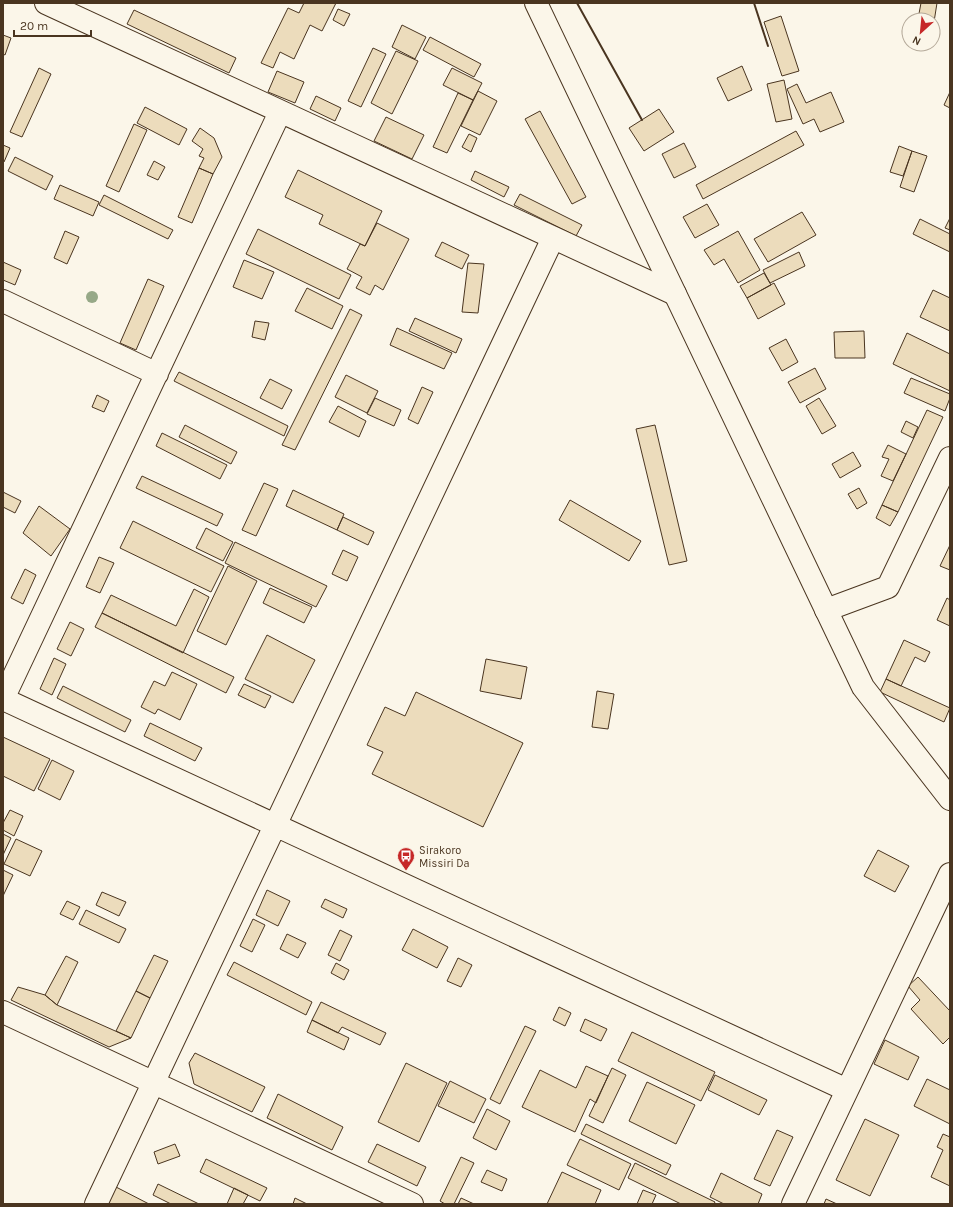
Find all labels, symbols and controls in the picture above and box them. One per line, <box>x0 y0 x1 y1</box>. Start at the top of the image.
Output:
scale bar <box>14 12 91 38</box>
north arrow <box>901 12 941 52</box>
text: 20 m <box>20 19 48 33</box>
text: N <box>910 33 923 48</box>
place label: Sirakoro Missiri Da <box>419 844 470 870</box>
bus stop icon: Sirakoro Missiri Da <box>396 846 416 871</box>

